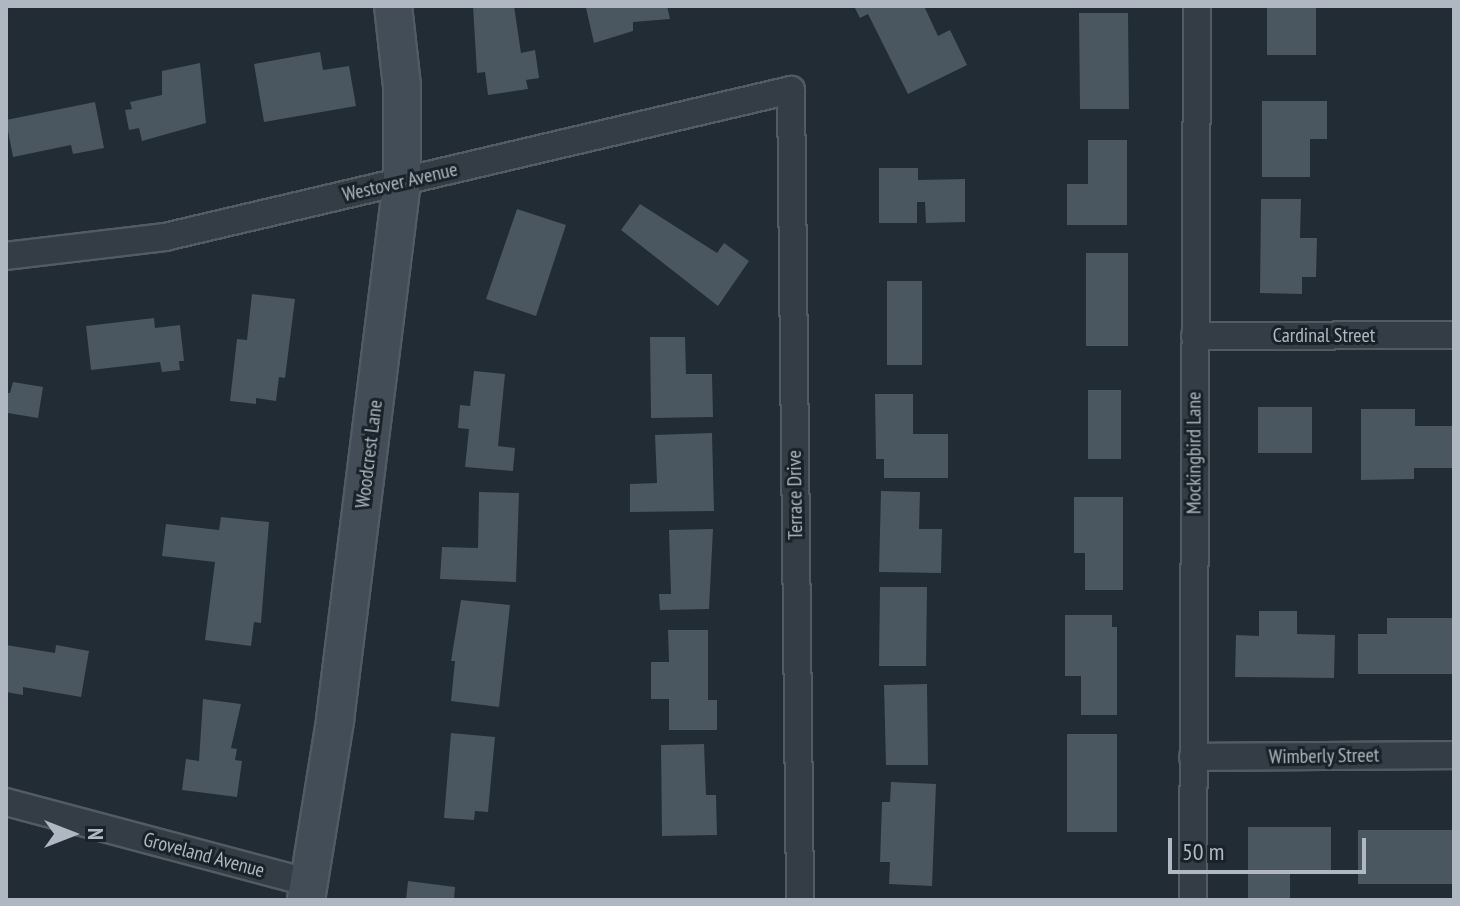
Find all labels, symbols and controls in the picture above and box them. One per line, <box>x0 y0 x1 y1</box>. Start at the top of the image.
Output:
street label: Westover Avenue <box>340 157 460 207</box>
street label: Cardinal Street <box>1273 323 1375 347</box>
street label: Mockingbird Lane <box>1182 392 1206 514</box>
street label: Woodcrest Lane <box>350 398 388 510</box>
street label: Terrace Drive <box>782 450 808 540</box>
street label: Wimberly Street <box>1268 743 1380 769</box>
north arrow <box>32 794 112 874</box>
scale bar <box>1172 822 1370 872</box>
street label: Groveland Avenue <box>141 827 267 883</box>
text: N <box>82 828 110 840</box>
text: 50 m <box>1182 836 1224 867</box>

